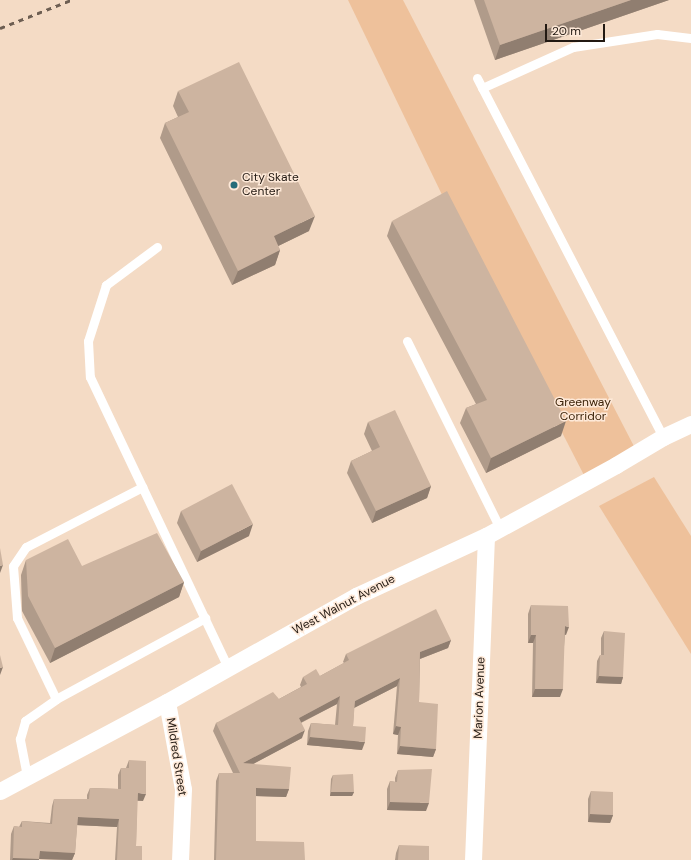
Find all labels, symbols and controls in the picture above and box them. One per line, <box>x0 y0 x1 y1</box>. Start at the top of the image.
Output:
scale bar <box>547 16 607 42</box>
text: 20 m <box>552 23 581 39</box>
place label: City Skate Center <box>242 171 299 199</box>
marker: City Skate Center <box>229 180 239 190</box>
park label: Greenway Corridor <box>555 396 611 424</box>
street label: West Walnut Avenue <box>290 572 398 638</box>
street label: Marion Avenue <box>471 657 489 739</box>
street label: Mildred Street <box>163 717 189 797</box>

